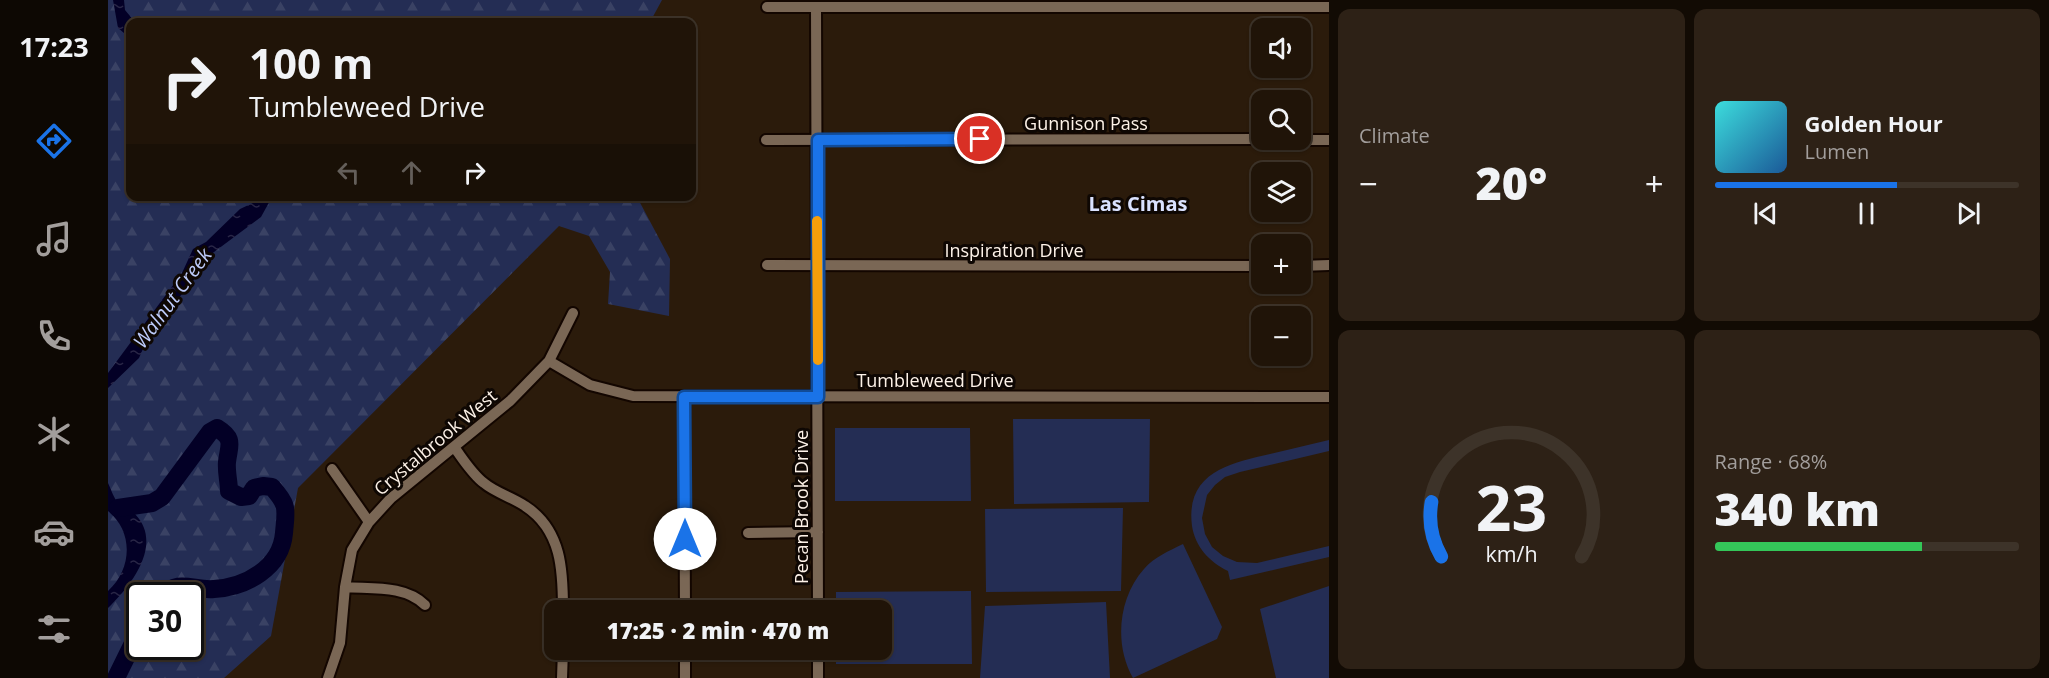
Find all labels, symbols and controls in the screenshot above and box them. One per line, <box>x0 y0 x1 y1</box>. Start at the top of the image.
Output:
map controls <box>1251 18 1311 366</box>
button: sound <box>1251 18 1311 78</box>
text: 17:23 <box>19 28 89 65</box>
text: 100 m <box>249 34 373 91</box>
icon: right <box>150 42 228 120</box>
text: Tumbleweed Drive <box>249 88 485 125</box>
button: search <box>1251 90 1311 150</box>
text: Golden Hour <box>1805 108 1943 138</box>
street label: Gunnison Pass <box>1024 111 1148 135</box>
pin <box>954 113 1005 164</box>
icon: directions <box>33 120 75 162</box>
icon: arrive <box>963 122 996 155</box>
text: Climate <box>1359 122 1430 149</box>
text: Lumen <box>1805 138 1869 165</box>
text: 20° <box>1475 152 1547 213</box>
icon: left <box>332 156 365 189</box>
icon: ahead <box>395 156 428 189</box>
icon: right <box>458 156 491 189</box>
text: − <box>1359 161 1378 206</box>
text: + <box>1645 161 1664 206</box>
button: layers <box>1251 162 1311 222</box>
district label: Las Cimas <box>1088 190 1188 217</box>
icon: previous <box>1749 197 1782 230</box>
icon: pause <box>1850 197 1883 230</box>
icon: next <box>1952 197 1985 230</box>
icon: music <box>33 218 75 260</box>
button: + <box>1251 234 1311 294</box>
street label: Inspiration Drive <box>944 238 1084 262</box>
water label: Walnut Creek <box>127 242 218 354</box>
button: − <box>1251 306 1311 366</box>
icon: phone <box>33 315 75 357</box>
street label: Tumbleweed Drive <box>856 368 1014 392</box>
street label: Crystalbrook West <box>369 384 501 500</box>
icon: climate <box>33 413 75 455</box>
street label: Pecan Brook Drive <box>789 430 813 584</box>
text: Range · 68% <box>1715 448 1827 475</box>
text: 23 <box>1476 464 1547 549</box>
text: 340 km <box>1715 478 1880 539</box>
position arrow <box>653 507 717 571</box>
icon: car <box>33 511 75 553</box>
text: km/h <box>1485 539 1537 568</box>
speed limit sign: 30 <box>126 582 204 660</box>
icon: filters <box>33 608 75 650</box>
text: 17:25 · 2 min · 470 m <box>607 615 829 645</box>

